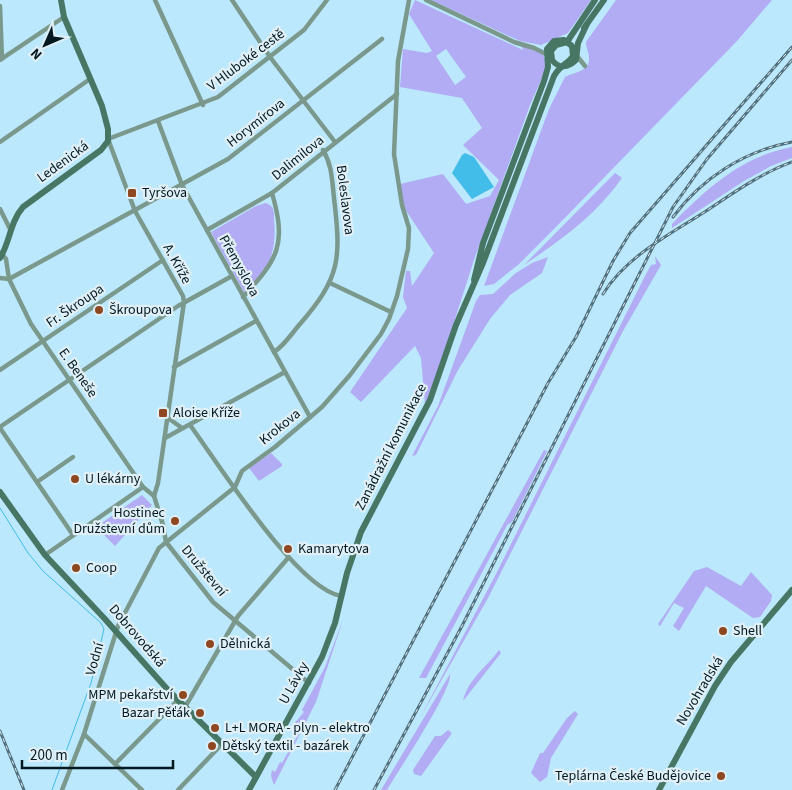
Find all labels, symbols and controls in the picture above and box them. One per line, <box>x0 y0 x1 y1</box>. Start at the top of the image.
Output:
north arrow <box>20 20 70 70</box>
street label: V Hluboké cestě <box>203 24 289 96</box>
text: N <box>26 43 47 64</box>
street label: Horymírova <box>223 94 289 152</box>
street label: Dalimilova <box>268 131 328 185</box>
street label: Ledenická <box>33 136 93 188</box>
street label: Boleslavova <box>331 164 359 236</box>
place label: Tyršova <box>142 183 187 203</box>
marker: Tyršova <box>126 187 138 199</box>
street label: Přemyslova <box>214 231 264 301</box>
street label: A. Kříže <box>158 240 196 288</box>
street label: Fr. Škroupa <box>42 279 108 333</box>
place label: Škroupova <box>109 300 172 320</box>
marker: Škroupova <box>93 304 105 316</box>
street label: E. Beneše <box>54 344 102 402</box>
street label: Zanádražní komunikace <box>350 380 432 514</box>
place label: Aloise Kříže <box>173 403 240 423</box>
street label: Krokova <box>255 404 305 450</box>
marker: Aloise Kříže <box>157 407 169 419</box>
place label: U lékárny <box>85 469 141 489</box>
marker: U lékárny <box>69 473 81 485</box>
place label: Hostinec Družstevní dům <box>73 503 166 539</box>
marker: Hostinec Družstevní dům <box>169 515 181 527</box>
place label: Kamarytova <box>298 539 369 559</box>
street label: Družstevní <box>176 541 232 602</box>
marker: Kamarytova <box>282 543 294 555</box>
place label: Coop <box>86 558 117 578</box>
marker: Coop <box>70 562 82 574</box>
street label: Dobrovodská <box>104 600 170 672</box>
place label: Shell <box>733 621 763 641</box>
marker: Shell <box>717 625 729 637</box>
place label: Dělnická <box>220 634 270 654</box>
marker: Dělnická <box>204 638 216 650</box>
street label: Vodní <box>81 640 109 678</box>
street label: Novohradská <box>672 653 728 729</box>
street label: U Lávky <box>274 658 314 708</box>
place label: MPM pekařství <box>88 685 174 705</box>
marker: MPM pekařství <box>177 689 189 701</box>
place label: Bazar Pěťák <box>122 703 190 723</box>
marker: Bazar Pěťák <box>194 707 206 719</box>
place label: L+L MORA - plyn - elektro <box>225 718 370 738</box>
marker: L+L MORA - plyn - elektro <box>209 722 221 734</box>
place label: Dětský textil - bazárek <box>222 736 349 756</box>
scale bar <box>22 738 174 770</box>
marker: Dětský textil - bazárek <box>206 740 218 752</box>
text: 200 m <box>30 745 68 766</box>
place label: Teplárna České Budějovice <box>555 766 711 786</box>
marker: Teplárna České Budějovice <box>715 770 727 782</box>

